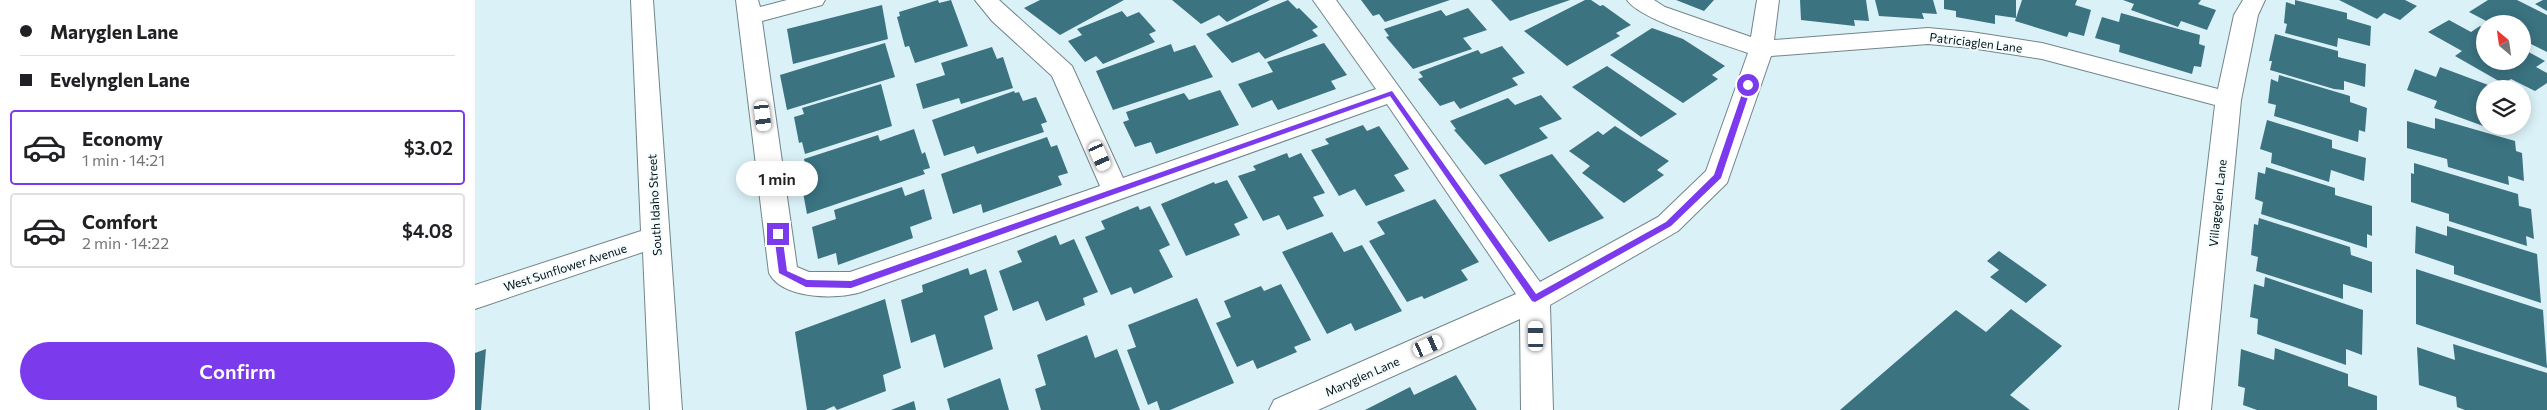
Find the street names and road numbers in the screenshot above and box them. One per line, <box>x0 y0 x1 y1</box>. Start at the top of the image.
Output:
street label: Patriciaglen Lane <box>1929 29 2023 55</box>
street label: South Idaho Street <box>644 154 664 256</box>
street label: Villageglen Lane <box>2205 159 2229 247</box>
street label: West Sunflower Avenue <box>502 240 628 294</box>
street label: Maryglen Lane <box>1323 353 1401 399</box>

